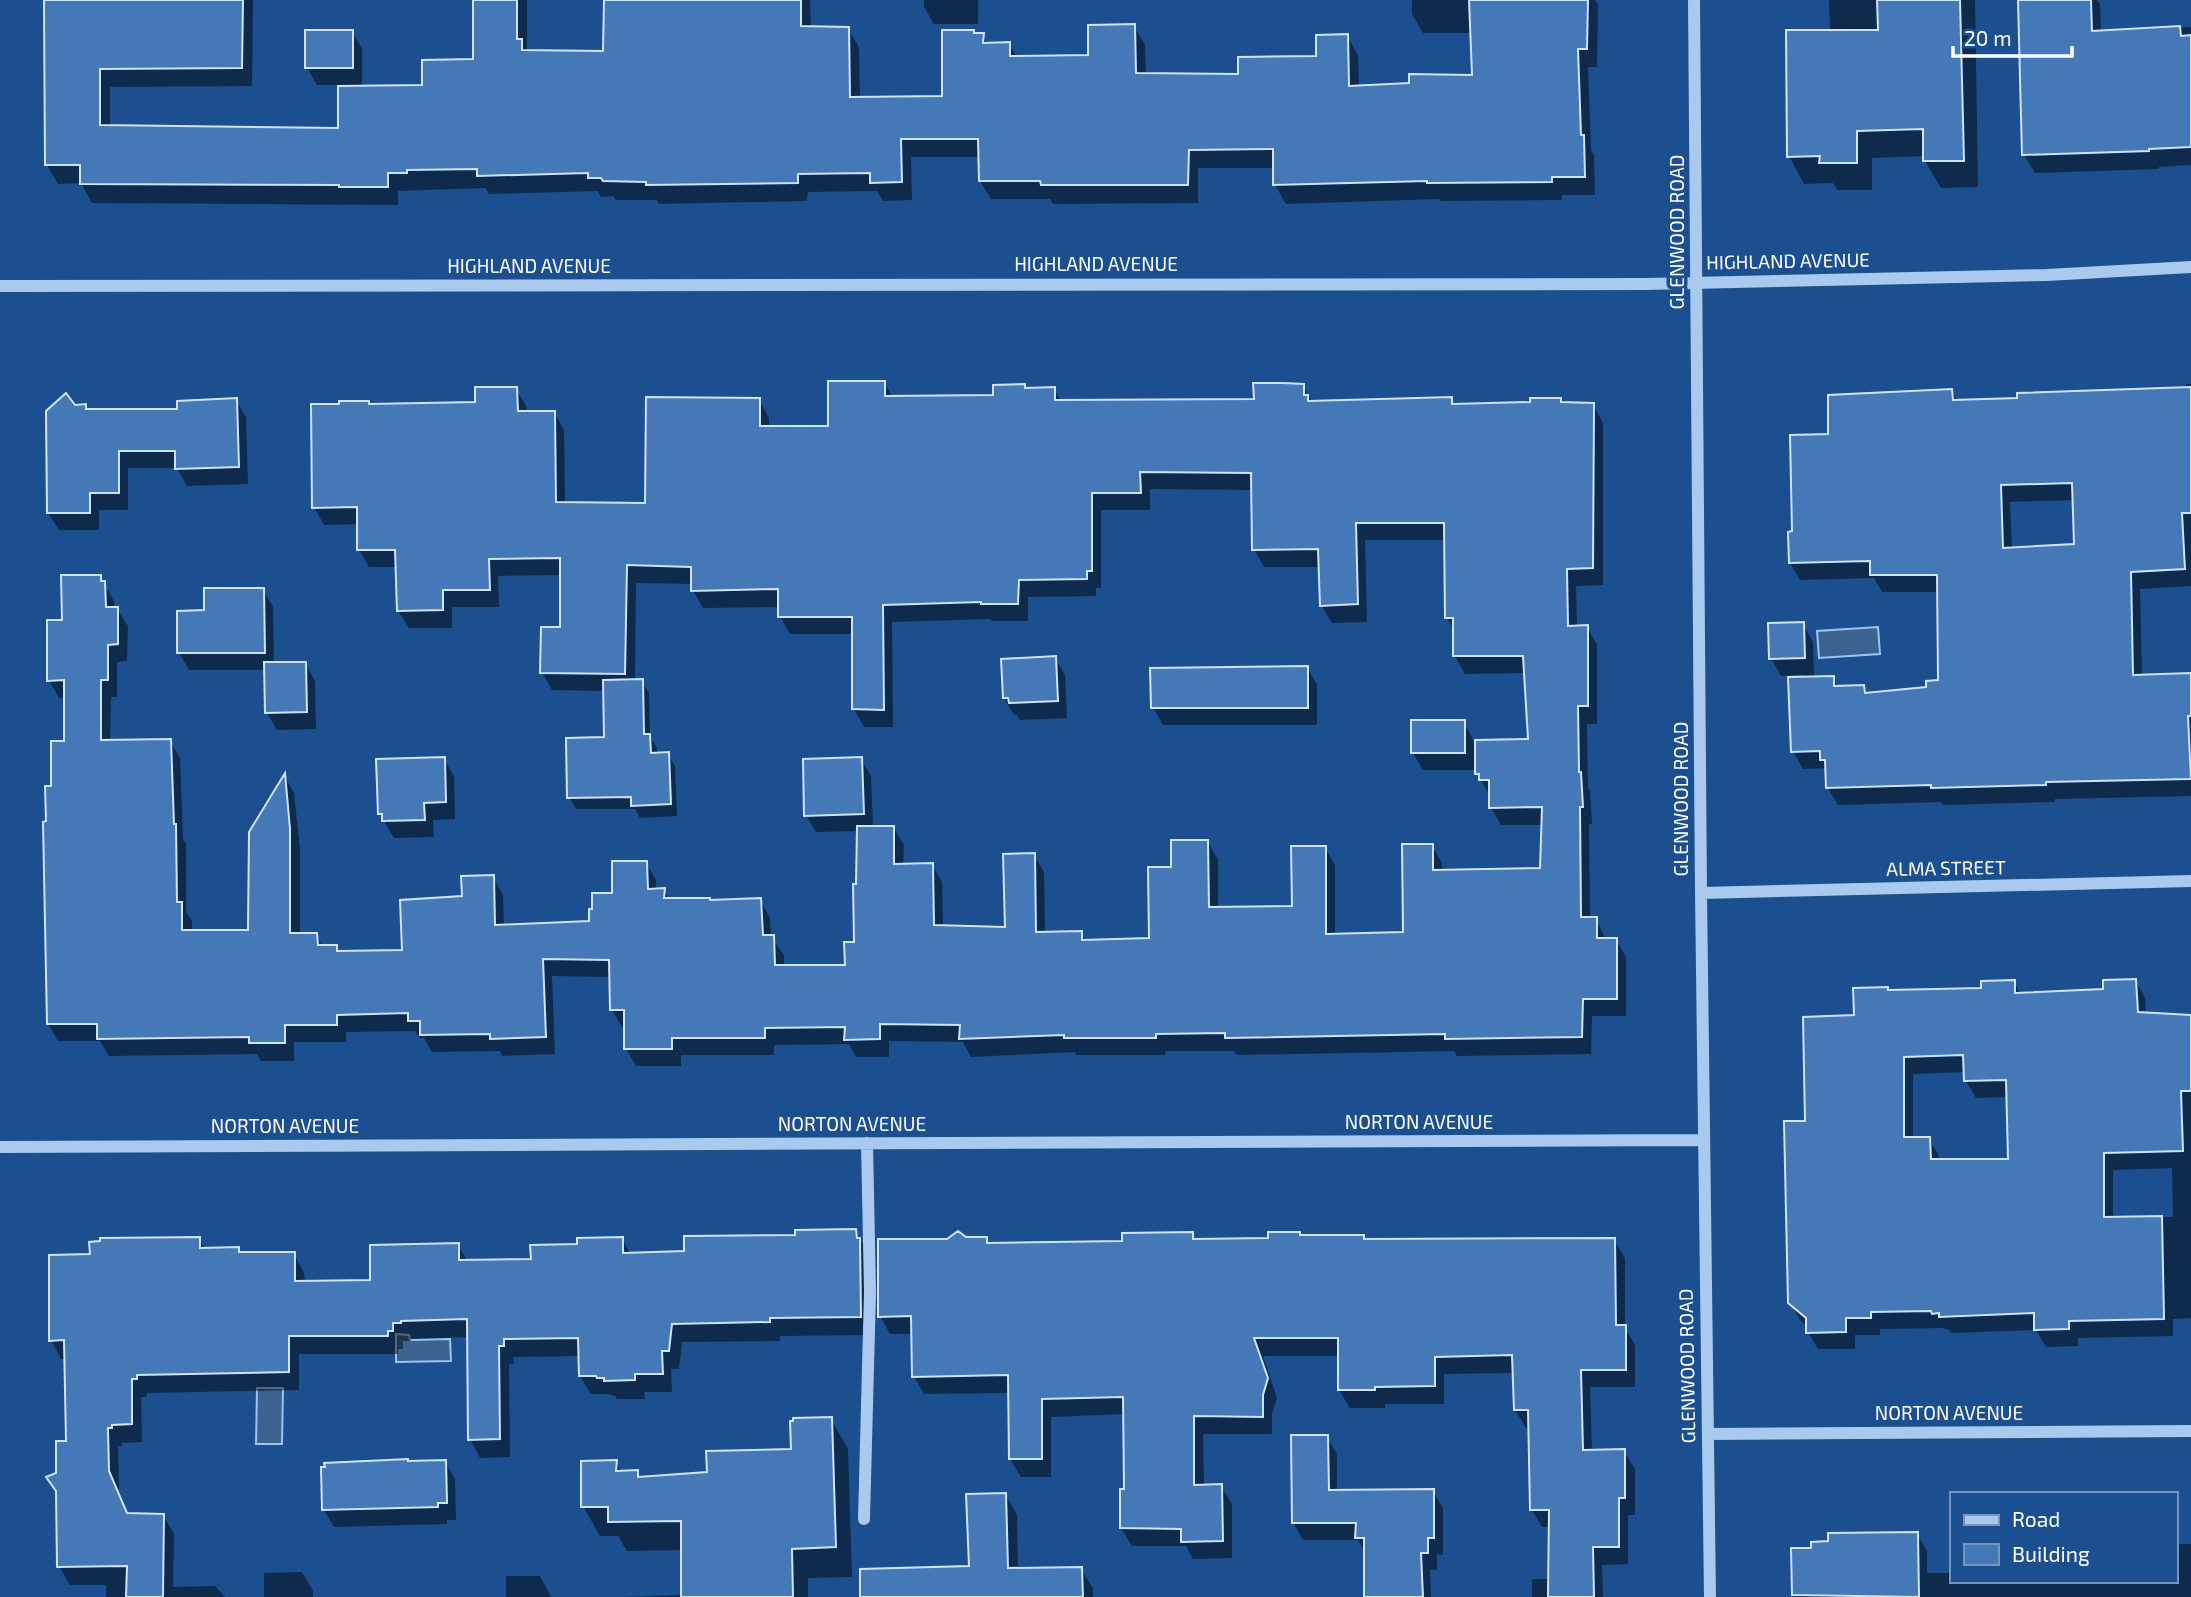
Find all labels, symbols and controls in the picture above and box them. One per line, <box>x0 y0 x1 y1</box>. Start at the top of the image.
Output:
scale bar <box>1953 14 2072 58</box>
text: 20 m <box>1964 25 2012 50</box>
street label: GLENWOOD ROAD <box>1665 155 1688 309</box>
street label: HIGHLAND AVENUE <box>1706 248 1870 273</box>
street label: HIGHLAND AVENUE <box>1014 252 1178 275</box>
street label: HIGHLAND AVENUE <box>447 254 611 277</box>
street label: GLENWOOD ROAD <box>1669 722 1692 876</box>
street label: ALMA STREET <box>1886 855 2006 880</box>
street label: NORTON AVENUE <box>1345 1110 1493 1133</box>
street label: NORTON AVENUE <box>778 1112 926 1135</box>
street label: NORTON AVENUE <box>211 1114 359 1137</box>
street label: GLENWOOD ROAD <box>1674 1288 1699 1444</box>
street label: NORTON AVENUE <box>1875 1401 2023 1424</box>
legend <box>1950 1492 2177 1583</box>
text: Road <box>2012 1506 2060 1531</box>
text: Building <box>2012 1541 2090 1566</box>

